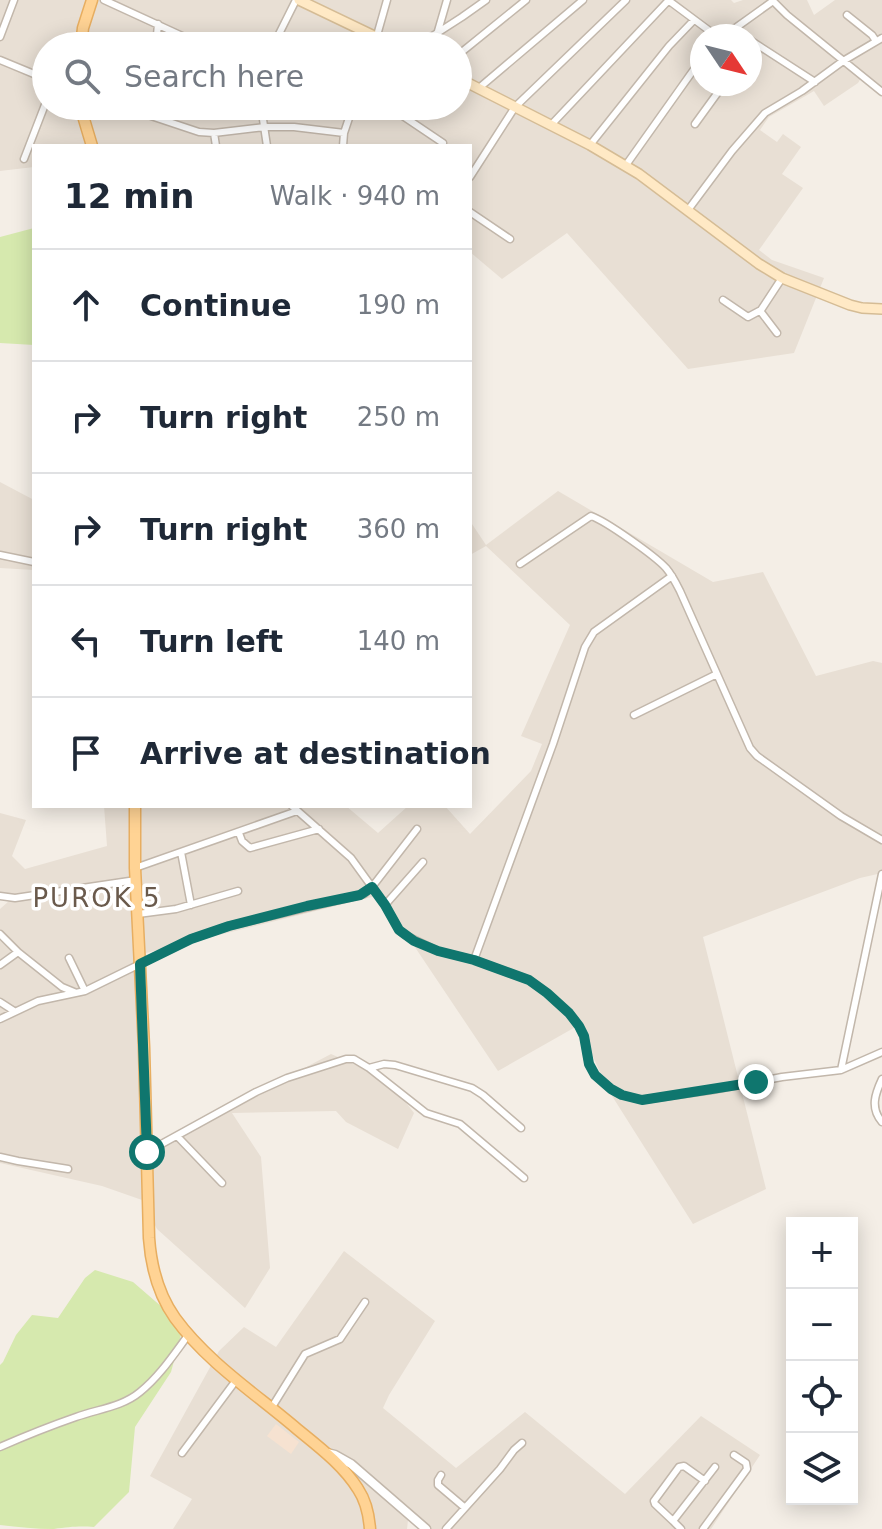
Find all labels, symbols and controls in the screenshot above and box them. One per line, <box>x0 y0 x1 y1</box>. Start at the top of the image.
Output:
north arrow <box>690 24 762 96</box>
search box <box>32 32 472 120</box>
icon: search <box>60 54 104 98</box>
text: Search here <box>124 59 304 94</box>
text: 12 min <box>64 176 194 216</box>
text: Walk · 940 m <box>270 181 440 211</box>
icon: ahead <box>64 283 108 327</box>
text: Continue <box>140 288 292 323</box>
text: 190 m <box>357 290 440 320</box>
icon: right <box>64 395 108 439</box>
text: Turn right <box>140 400 307 435</box>
text: 250 m <box>357 402 440 432</box>
icon: right <box>64 507 108 551</box>
text: Turn right <box>140 512 307 547</box>
text: 360 m <box>357 514 440 544</box>
icon: left <box>64 619 108 663</box>
text: Turn left <box>140 624 283 659</box>
text: 140 m <box>357 626 440 656</box>
icon: arrive <box>64 731 108 775</box>
text: Arrive at destination <box>140 736 491 771</box>
district label: PUROK 5 <box>32 883 162 913</box>
route end <box>738 1064 774 1100</box>
route start <box>129 1134 165 1170</box>
map controls <box>786 1217 858 1505</box>
button: + <box>786 1217 858 1289</box>
button: − <box>786 1289 858 1361</box>
button: locate <box>786 1361 858 1433</box>
button: layers <box>786 1433 858 1505</box>

